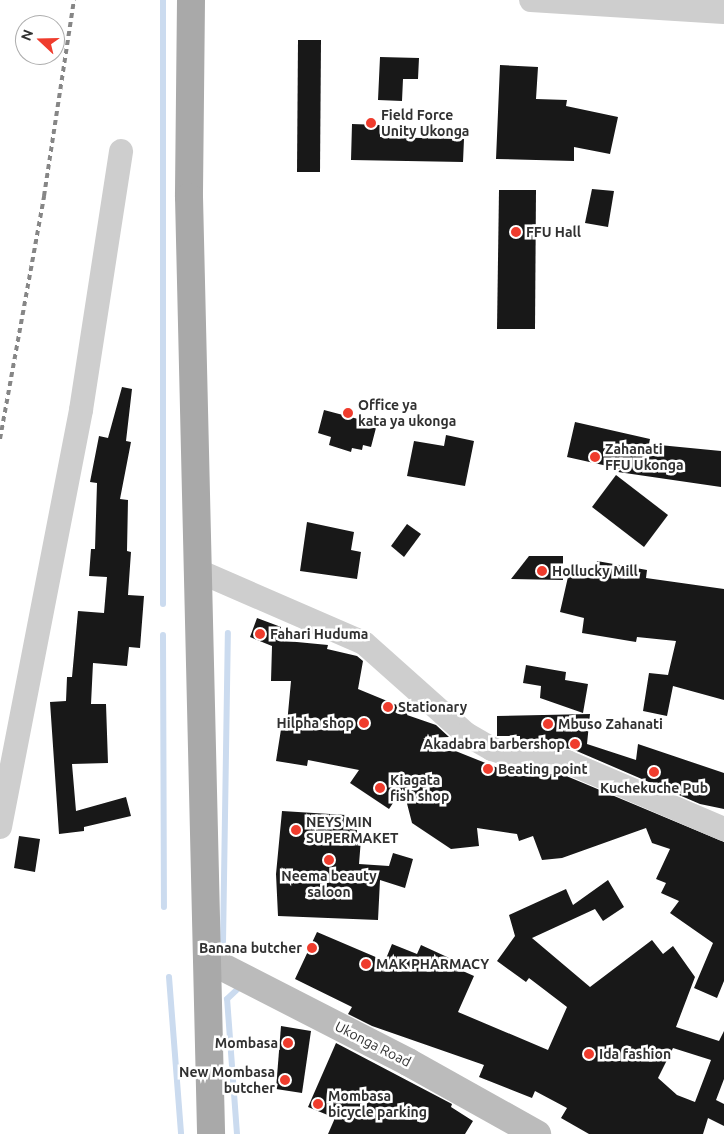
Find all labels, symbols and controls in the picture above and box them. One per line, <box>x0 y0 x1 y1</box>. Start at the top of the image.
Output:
north arrow <box>15 15 65 65</box>
text: N <box>18 27 36 43</box>
place label: Field Force Unity Ukonga <box>381 107 469 140</box>
marker: Field Force Unity Ukonga <box>365 117 377 129</box>
place label: FFU Hall <box>526 224 581 240</box>
marker: FFU Hall <box>510 226 522 238</box>
place label: Office ya kata ya ukonga <box>358 397 456 430</box>
marker: Office ya kata ya ukonga <box>342 407 354 419</box>
place label: Zahanati FFU Ukonga <box>605 441 684 474</box>
marker: Zahanati FFU Ukonga <box>589 451 601 463</box>
place label: Hollucky Mill <box>552 563 638 579</box>
marker: Hollucky Mill <box>536 565 548 577</box>
place label: Fahari Huduma <box>270 626 368 642</box>
marker: Fahari Huduma <box>254 628 266 640</box>
place label: Stationary <box>398 699 467 715</box>
marker: Stationary <box>382 701 394 713</box>
place label: Hilpha shop <box>277 715 354 731</box>
place label: Mbuso Zahanati <box>558 716 663 732</box>
marker: Hilpha shop <box>358 717 370 729</box>
marker: Mbuso Zahanati <box>542 718 554 730</box>
place label: Akadabra barbershop <box>423 736 565 752</box>
marker: Akadabra barbershop <box>569 738 581 750</box>
place label: Beating point <box>498 761 588 777</box>
marker: Beating point <box>482 763 494 775</box>
marker: Kuchekuche Pub <box>648 766 660 778</box>
place label: Kiagata fish shop <box>390 772 449 804</box>
place label: Kuchekuche Pub <box>600 780 708 796</box>
marker: Kiagata fish shop <box>374 782 386 794</box>
place label: NEYS MIN SUPERMAKET <box>306 814 398 846</box>
marker: NEYS MIN SUPERMAKET <box>290 824 302 836</box>
marker: Neema beauty saloon <box>323 854 335 866</box>
place label: Neema beauty saloon <box>281 868 377 900</box>
place label: Banana butcher <box>199 940 302 956</box>
marker: Banana butcher <box>306 942 318 954</box>
place label: MAK PHARMACY <box>376 956 489 972</box>
marker: MAK PHARMACY <box>360 958 372 970</box>
street label: Ukonga Road <box>332 1018 414 1070</box>
place label: Mombasa <box>215 1035 278 1051</box>
marker: Mombasa <box>282 1037 294 1049</box>
place label: Ida fashion <box>599 1046 671 1062</box>
marker: Ida fashion <box>583 1048 595 1060</box>
place label: New Mombasa butcher <box>179 1064 275 1096</box>
marker: New Mombasa butcher <box>279 1074 291 1086</box>
place label: Mombasa bicycle parking <box>328 1088 427 1120</box>
marker: Mombasa bicycle parking <box>312 1098 324 1110</box>

